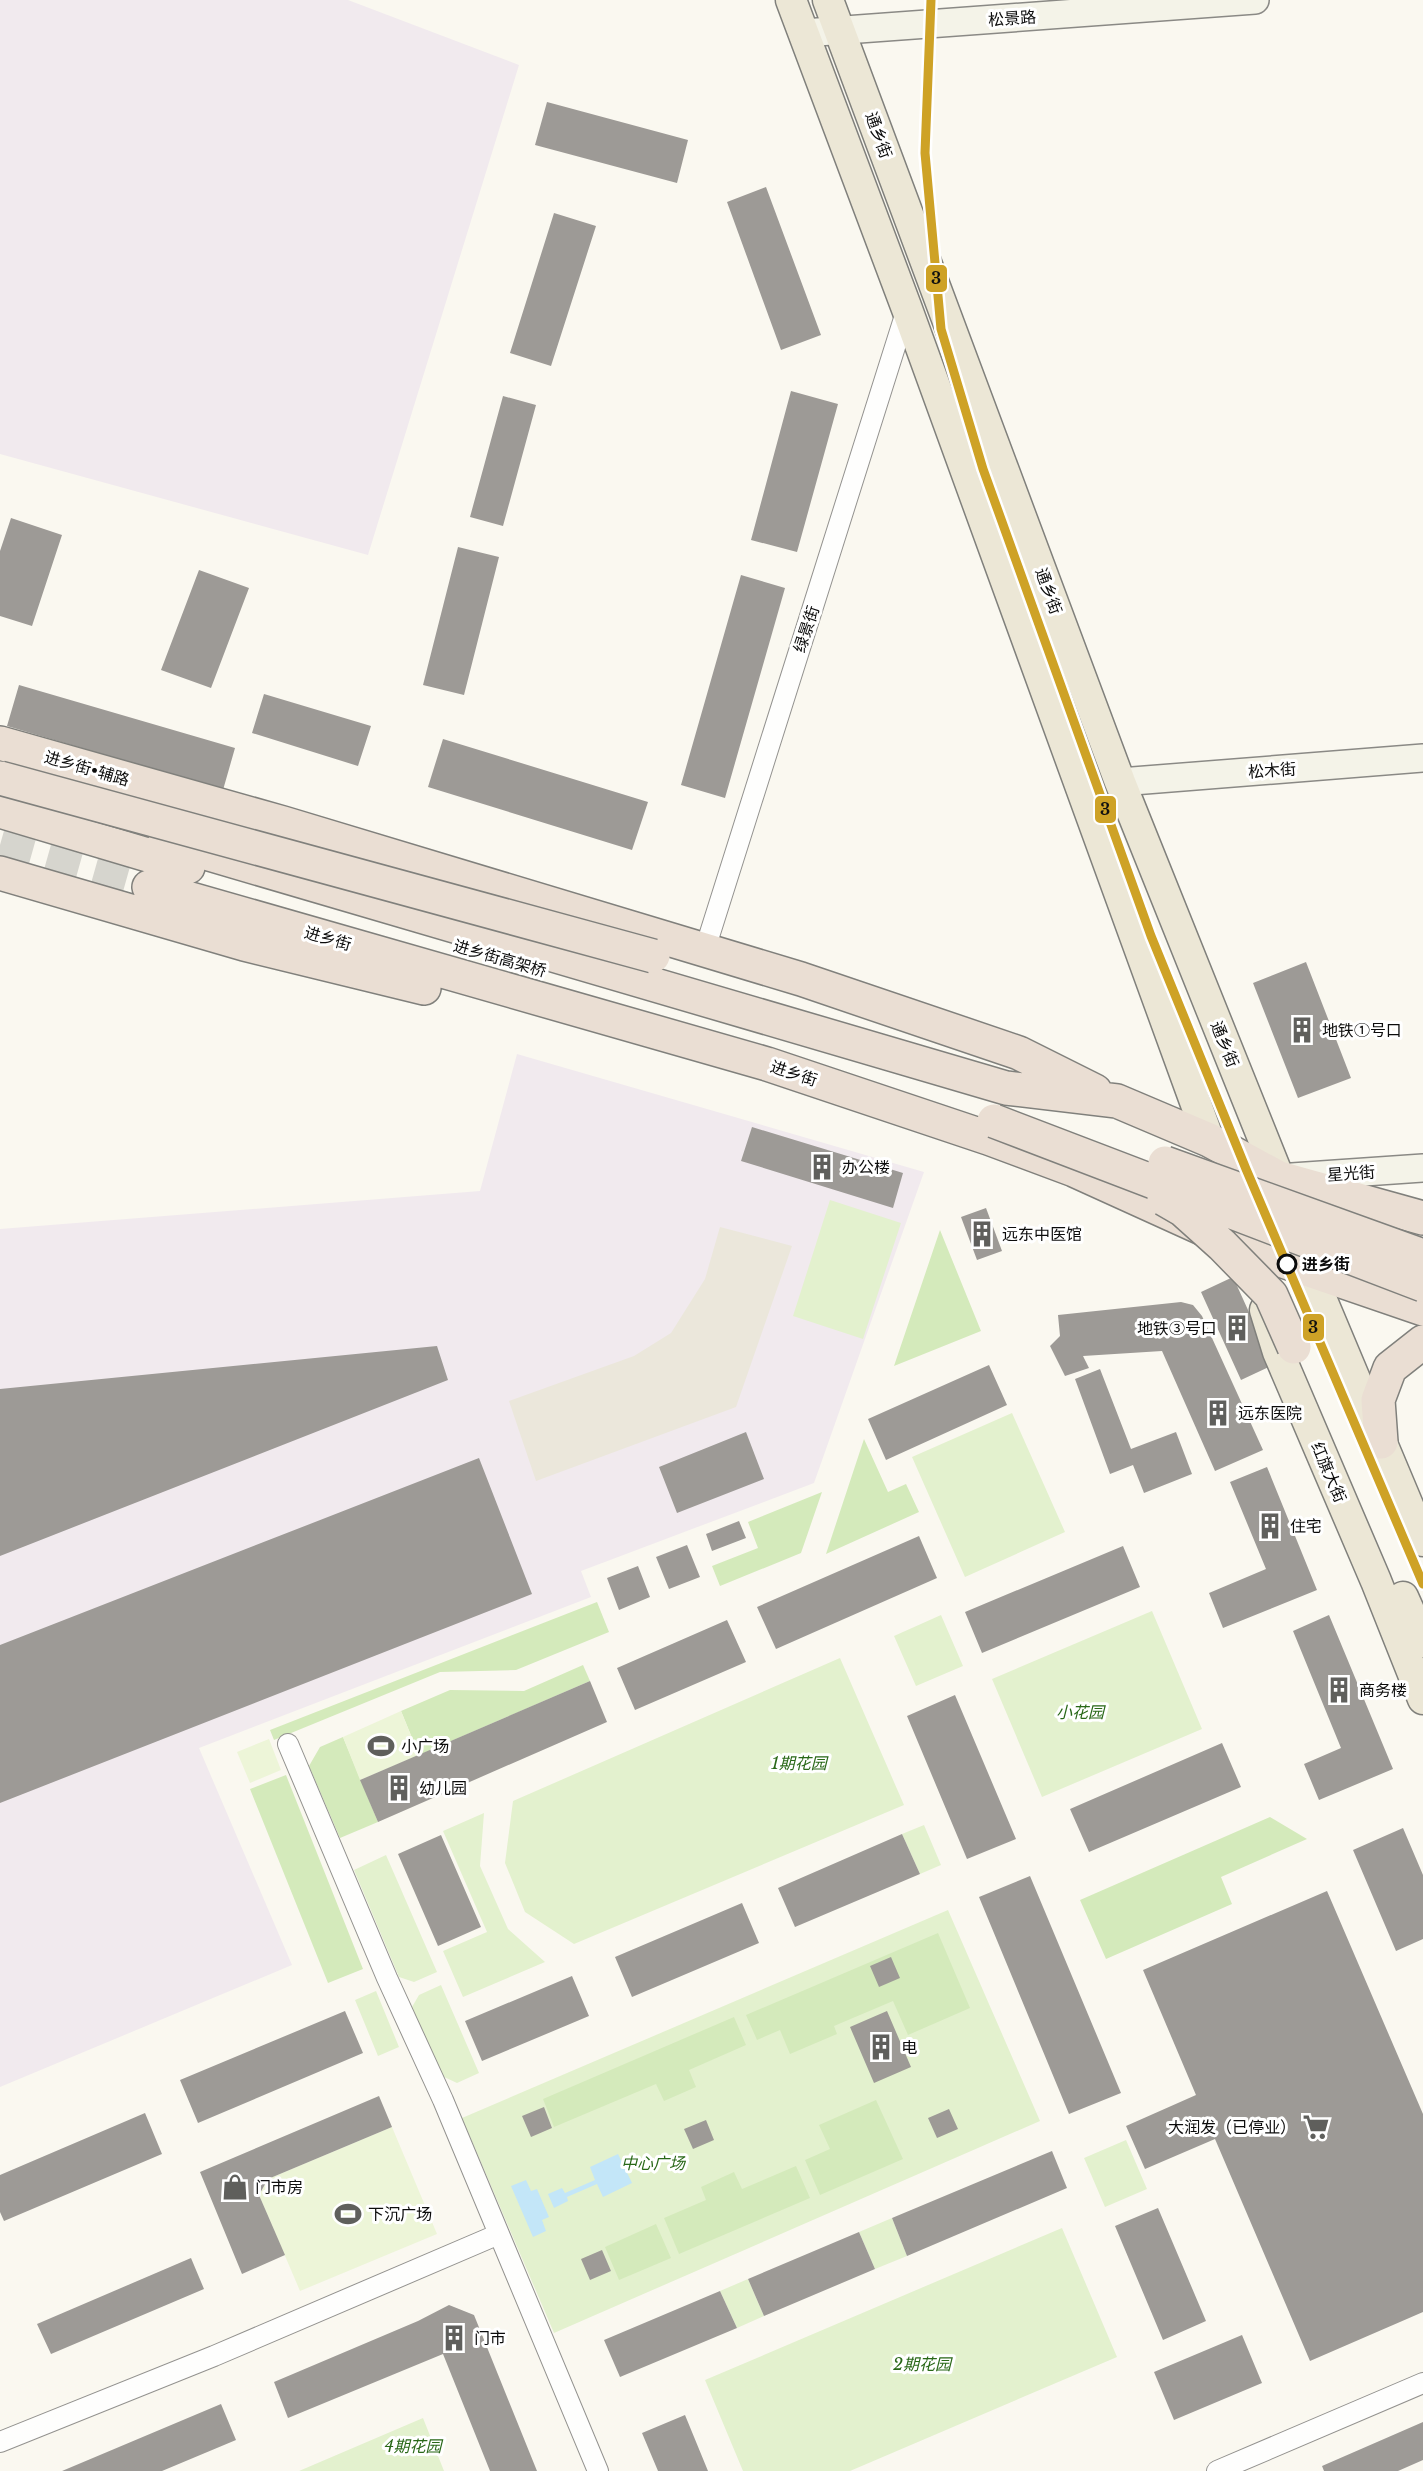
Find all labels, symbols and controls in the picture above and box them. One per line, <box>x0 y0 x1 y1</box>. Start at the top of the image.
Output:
street label: 松景路 <box>987 6 1037 30</box>
street label: 通乡街 <box>861 109 897 161</box>
line badge: 3 <box>925 264 948 293</box>
text: 3 <box>931 268 941 288</box>
street label: 通乡街 <box>1031 565 1067 617</box>
street label: 绿景街 <box>789 603 823 655</box>
street label: 进乡街•辅路 <box>42 746 132 790</box>
street label: 松木街 <box>1247 758 1297 782</box>
line badge: 3 <box>1094 795 1117 824</box>
text: 3 <box>1100 799 1110 819</box>
street label: 进乡街 <box>302 922 354 954</box>
street label: 进乡街高架桥 <box>451 935 549 981</box>
building icon: 地铁①号口 <box>1287 1015 1317 1045</box>
street label: 通乡街 <box>1207 1018 1243 1070</box>
place label: 地铁①号口 <box>1322 1020 1402 1040</box>
street label: 进乡街 <box>768 1056 820 1090</box>
building icon: 办公楼 <box>807 1152 837 1182</box>
place label: 办公楼 <box>842 1157 890 1177</box>
street label: 星光街 <box>1326 1161 1376 1185</box>
building icon: 远东中医馆 <box>967 1219 997 1249</box>
place label: 远东中医馆 <box>1002 1224 1082 1244</box>
marker: 进乡街 <box>1277 1254 1297 1274</box>
place label: 进乡街 <box>1302 1254 1350 1274</box>
building icon: 地铁③号口 <box>1222 1313 1252 1343</box>
line badge: 3 <box>1302 1313 1325 1342</box>
text: 3 <box>1308 1317 1318 1337</box>
place label: 地铁③号口 <box>1137 1318 1217 1338</box>
building icon: 远东医院 <box>1203 1398 1233 1428</box>
place label: 远东医院 <box>1238 1403 1302 1423</box>
street label: 红旗大街 <box>1307 1439 1351 1505</box>
building icon: 住宅 <box>1255 1511 1285 1541</box>
place label: 住宅 <box>1290 1516 1322 1536</box>
building icon: 商务楼 <box>1324 1675 1354 1705</box>
place label: 商务楼 <box>1359 1680 1407 1700</box>
park label: 小花园 <box>1056 1702 1106 1722</box>
sports icon: 小广场 <box>366 1731 396 1761</box>
place label: 小广场 <box>401 1736 449 1756</box>
park label: 1期花园 <box>770 1753 829 1773</box>
building icon: 幼儿园 <box>384 1773 414 1803</box>
place label: 幼儿园 <box>419 1778 467 1798</box>
building icon: 电 <box>866 2032 896 2062</box>
place label: 电 <box>901 2037 917 2057</box>
supermarket icon: 大润发（已停业） <box>1301 2112 1331 2142</box>
place label: 大润发（已停业） <box>1168 2117 1296 2137</box>
park label: 中心广场 <box>621 2153 687 2173</box>
shop icon: 门市房 <box>220 2172 250 2202</box>
place label: 门市房 <box>255 2177 303 2197</box>
sports icon: 下沉广场 <box>333 2199 363 2229</box>
place label: 下沉广场 <box>368 2204 432 2224</box>
building icon: 门市 <box>439 2323 469 2353</box>
place label: 门市 <box>474 2328 506 2348</box>
park label: 2期花园 <box>893 2354 953 2374</box>
park label: 4期花园 <box>384 2436 444 2456</box>

